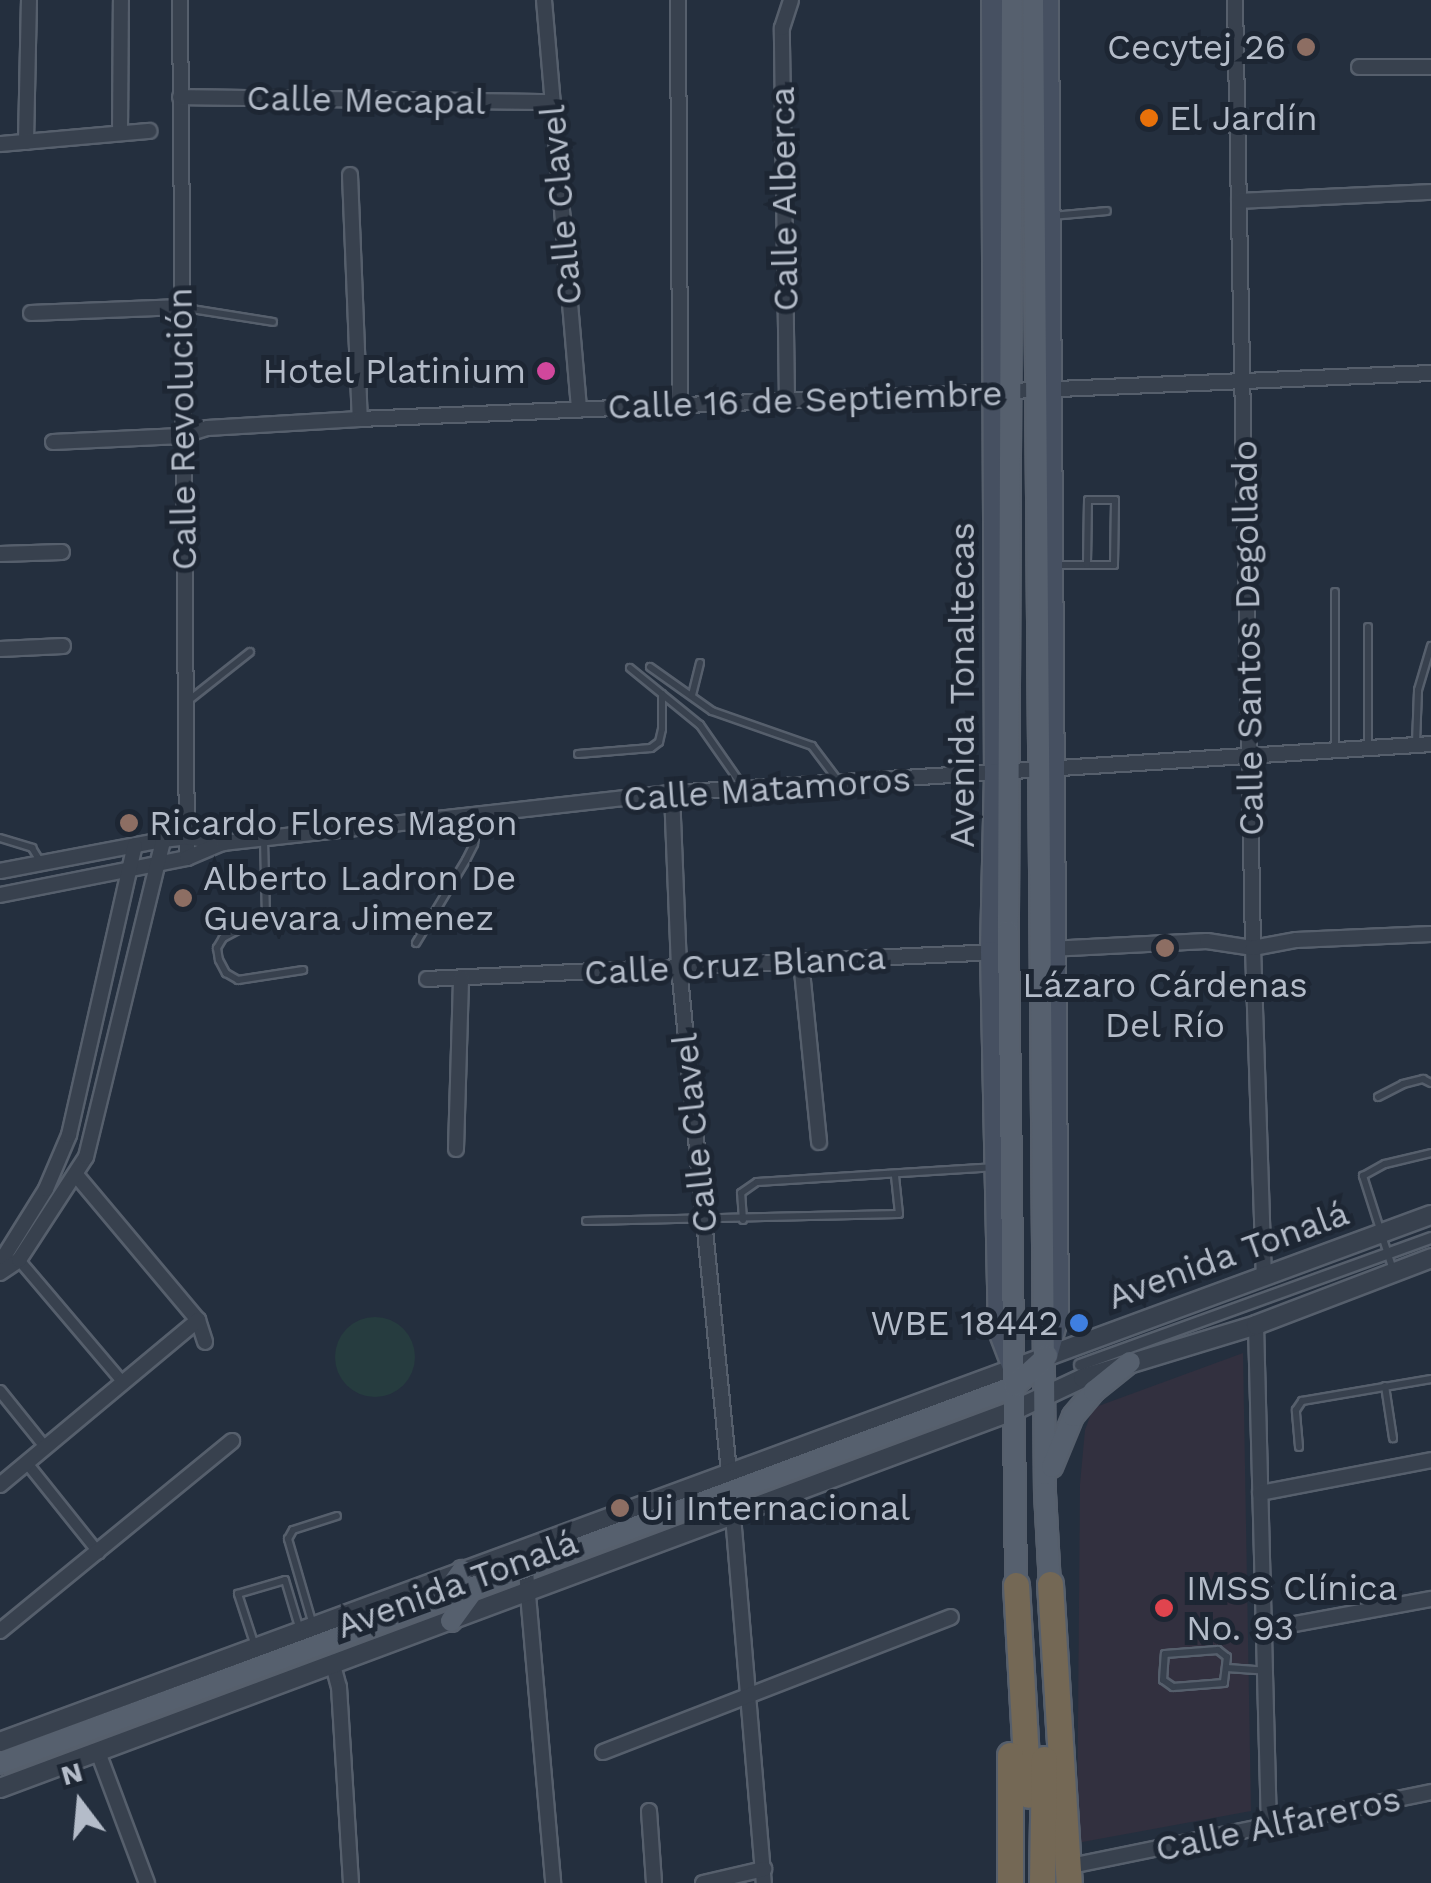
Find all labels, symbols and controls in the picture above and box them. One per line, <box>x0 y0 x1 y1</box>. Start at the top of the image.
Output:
place label: Cecytej 26 <box>1107 26 1286 68</box>
marker: Cecytej 26 <box>1295 36 1317 58</box>
street label: Calle Mecapal <box>246 77 486 123</box>
street label: Calle Alberca <box>761 85 807 313</box>
place label: El Jardín <box>1169 97 1320 139</box>
street label: Calle Clavel <box>531 103 591 307</box>
marker: El Jardín <box>1138 107 1160 129</box>
street label: Calle Revolución <box>159 287 205 571</box>
place label: Hotel Platinium <box>261 350 526 392</box>
marker: Hotel Platinium <box>535 360 557 382</box>
street label: Calle 16 de Septiembre <box>606 372 1004 428</box>
street label: Calle Santos Degollado <box>1224 440 1272 836</box>
street label: Avenida Tonaltecas <box>941 521 983 849</box>
street label: Calle Matamoros <box>622 758 912 820</box>
place label: Ricardo Flores Magon <box>149 802 518 844</box>
marker: Ricardo Flores Magon <box>118 812 140 834</box>
place label: Alberto Ladron De Guevara Jimenez <box>203 857 516 939</box>
marker: Alberto Ladron De Guevara Jimenez <box>172 887 194 909</box>
street label: Calle Cruz Blanca <box>583 936 887 994</box>
marker: Lázaro Cárdenas Del Río <box>1154 937 1176 959</box>
place label: Lázaro Cárdenas Del Río <box>1022 964 1308 1046</box>
street label: Calle Clavel <box>664 1031 726 1235</box>
street label: Avenida Tonalá <box>1101 1192 1355 1318</box>
place label: WBE 18442 <box>870 1302 1059 1344</box>
marker: WBE 18442 <box>1068 1312 1090 1334</box>
place label: Ui Internacional <box>640 1487 910 1529</box>
marker: Ui Internacional <box>609 1497 631 1519</box>
street label: Avenida Tonalá <box>330 1521 584 1647</box>
place label: IMSS Clínica No. 93 <box>1186 1567 1397 1649</box>
marker: IMSS Clínica No. 93 <box>1151 1595 1177 1621</box>
north arrow <box>30 1753 130 1853</box>
text: N <box>57 1755 86 1792</box>
street label: Calle Alfareros <box>1151 1777 1405 1871</box>

